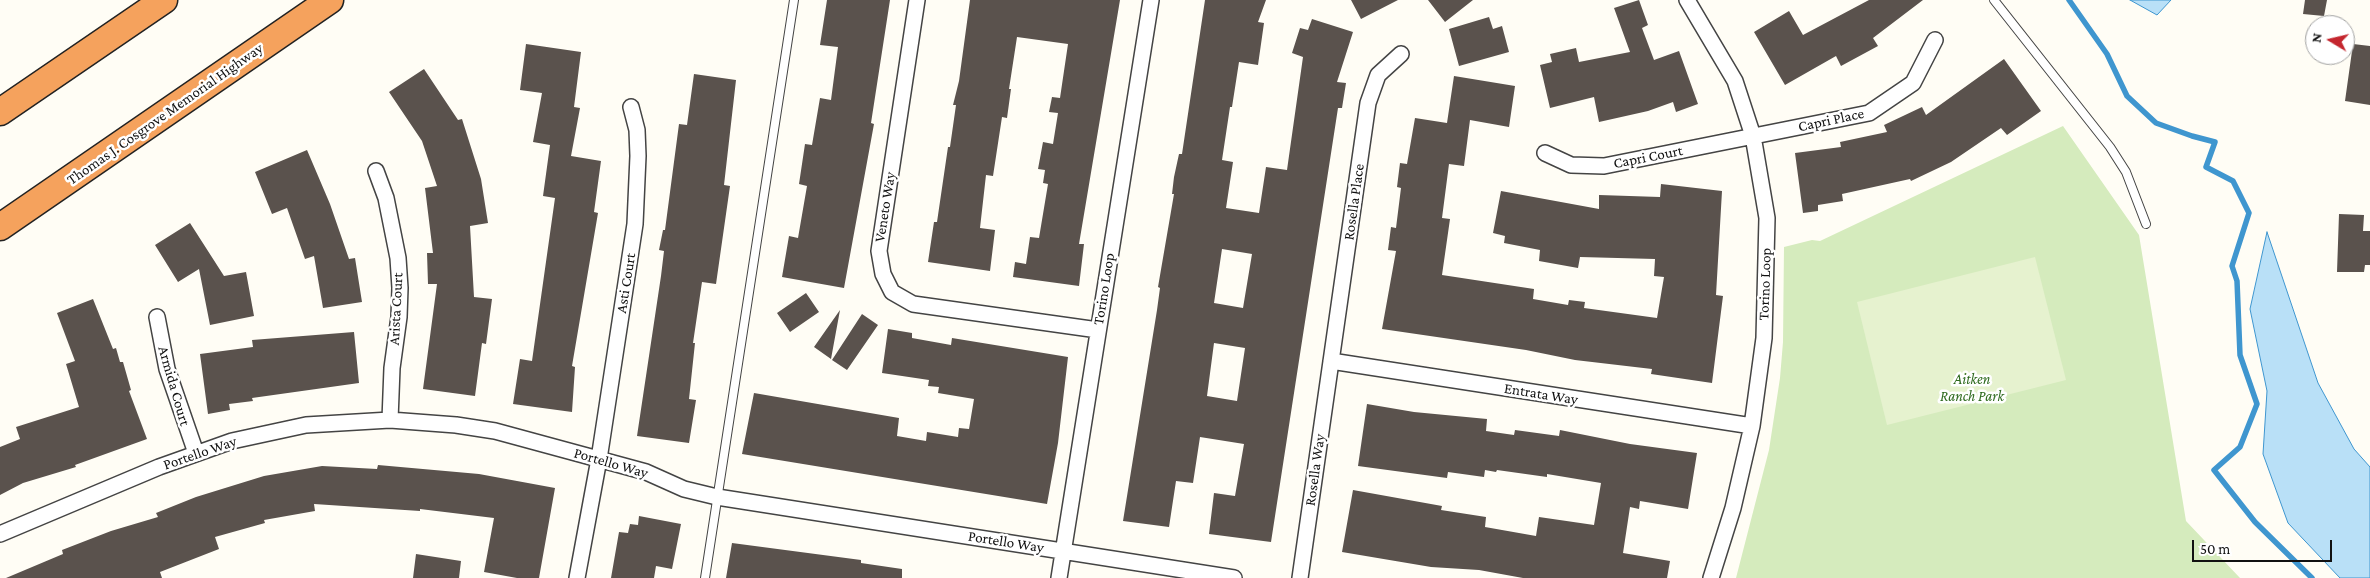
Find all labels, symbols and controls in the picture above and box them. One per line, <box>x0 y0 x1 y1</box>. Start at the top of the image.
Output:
north arrow <box>2305 15 2355 65</box>
text: N <box>2308 32 2325 44</box>
street label: Thomas J. Cosgrove Memorial Highway <box>64 39 266 189</box>
street label: Capri Place <box>1796 104 1866 136</box>
street label: Capri Court <box>1612 141 1684 173</box>
street label: Rosella Place <box>1340 163 1368 241</box>
street label: Veneto Way <box>871 170 899 244</box>
street label: Torino Loop <box>1755 247 1775 321</box>
street label: Asti Court <box>612 252 640 314</box>
street label: Torino Loop <box>1089 252 1119 326</box>
street label: Arista Court <box>385 272 407 346</box>
street label: Armida Court <box>154 344 194 428</box>
park label: Aitken Ranch Park <box>1940 370 2004 405</box>
street label: Entrata Way <box>1503 379 1579 409</box>
street label: Portello Way <box>161 432 239 474</box>
street label: Rosella Way <box>1301 433 1329 507</box>
street label: Portello Way <box>572 444 650 482</box>
street label: Portello Way <box>967 527 1045 557</box>
scale bar <box>2195 530 2335 562</box>
text: 50 m <box>2200 541 2230 557</box>

